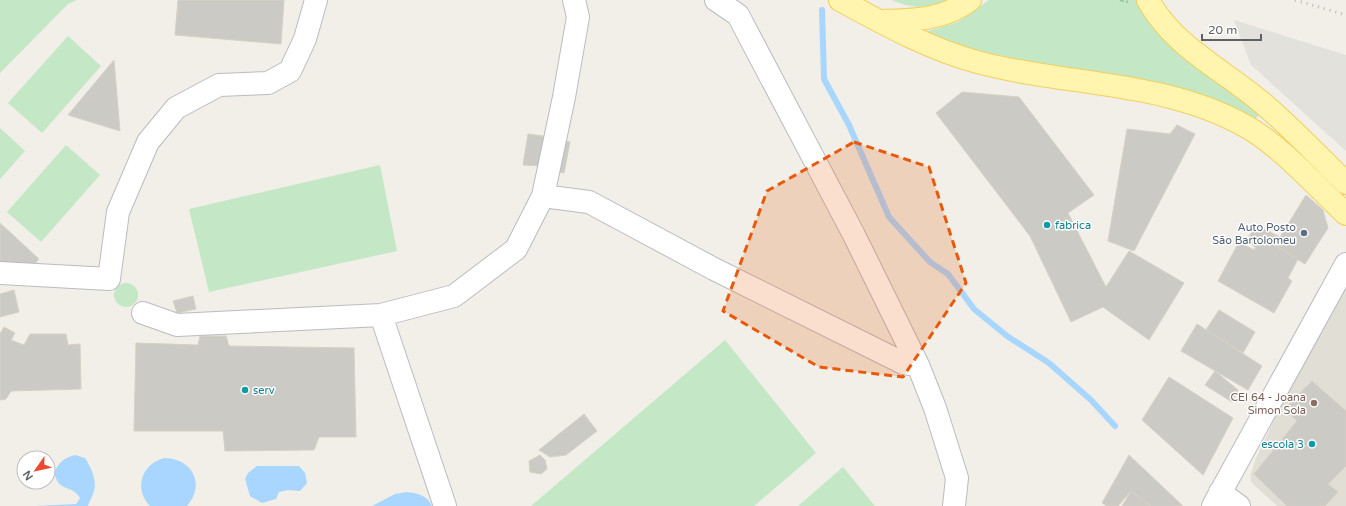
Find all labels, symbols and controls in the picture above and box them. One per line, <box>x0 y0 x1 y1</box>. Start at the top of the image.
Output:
scale bar <box>1202 16 1261 42</box>
text: 20 m <box>1208 23 1237 37</box>
place label: fabrica <box>1055 219 1091 232</box>
marker: fabrica <box>1042 220 1052 230</box>
place label: Auto Posto São Bartolomeu <box>1212 221 1296 247</box>
marker: Auto Posto São Bartolomeu <box>1299 228 1309 238</box>
place label: serv <box>253 384 275 397</box>
marker: serv <box>240 385 250 395</box>
place label: CEI 64 - Joana Simon Sola <box>1230 391 1306 417</box>
marker: CEI 64 - Joana Simon Sola <box>1309 398 1319 408</box>
place label: escola 3 <box>1261 438 1304 451</box>
marker: escola 3 <box>1307 439 1317 449</box>
north arrow <box>16 450 56 490</box>
text: N <box>20 468 36 483</box>

